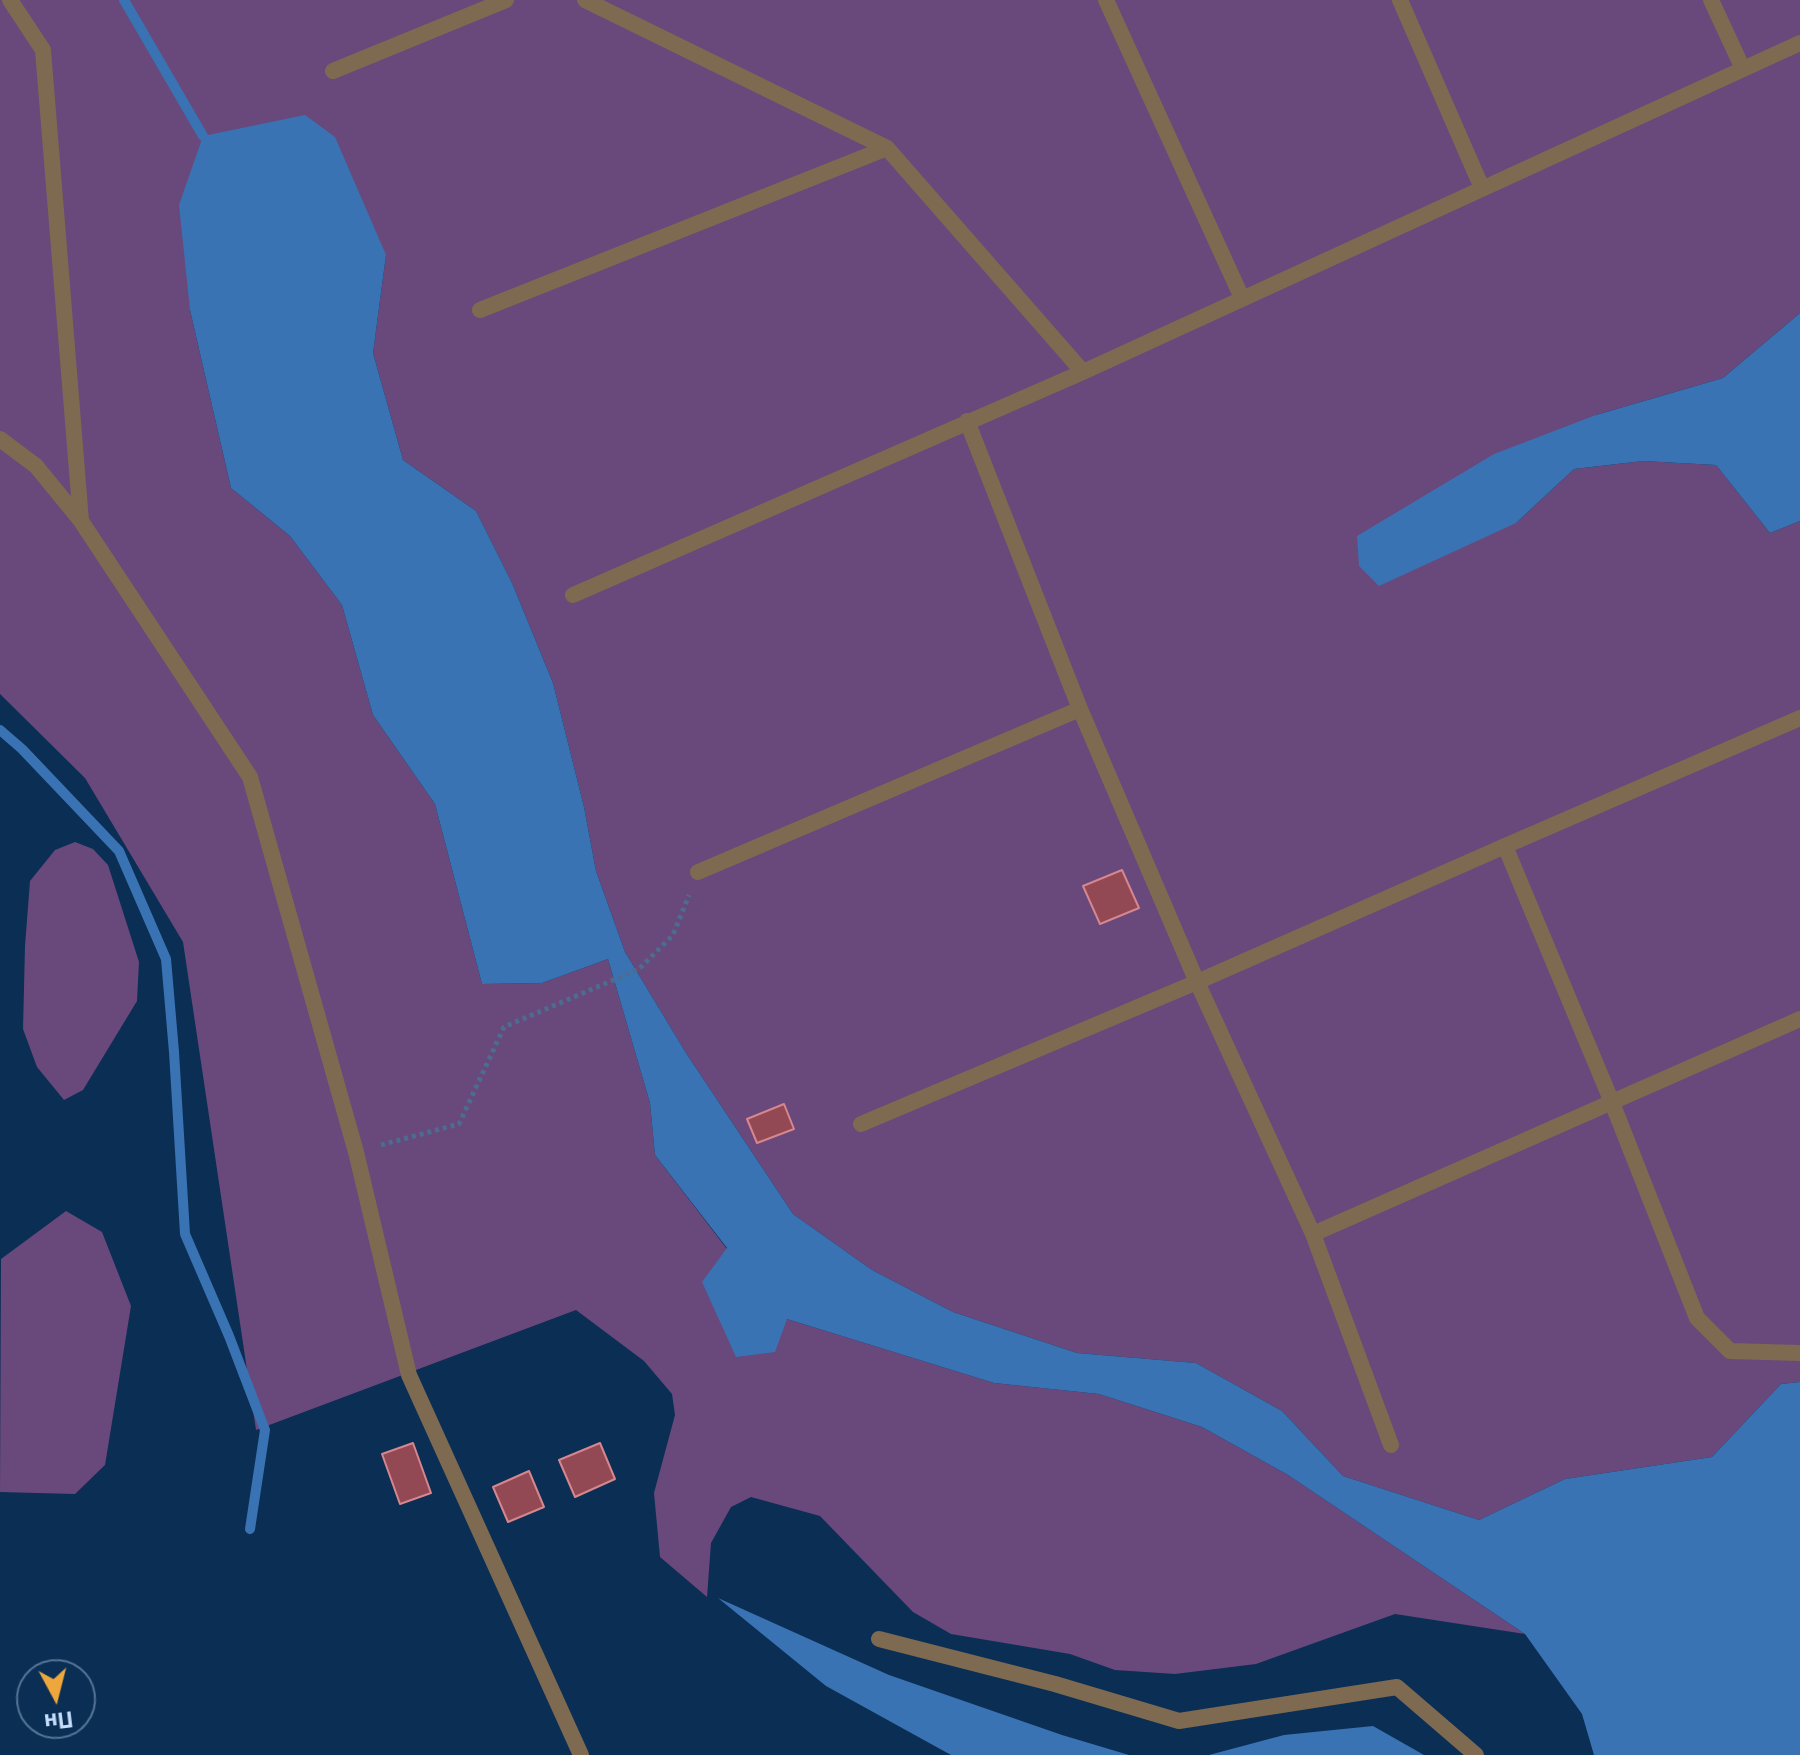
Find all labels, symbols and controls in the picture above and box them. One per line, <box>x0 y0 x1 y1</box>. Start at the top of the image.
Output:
north arrow <box>16 1659 96 1739</box>
text: Пн <box>43 1705 75 1737</box>

